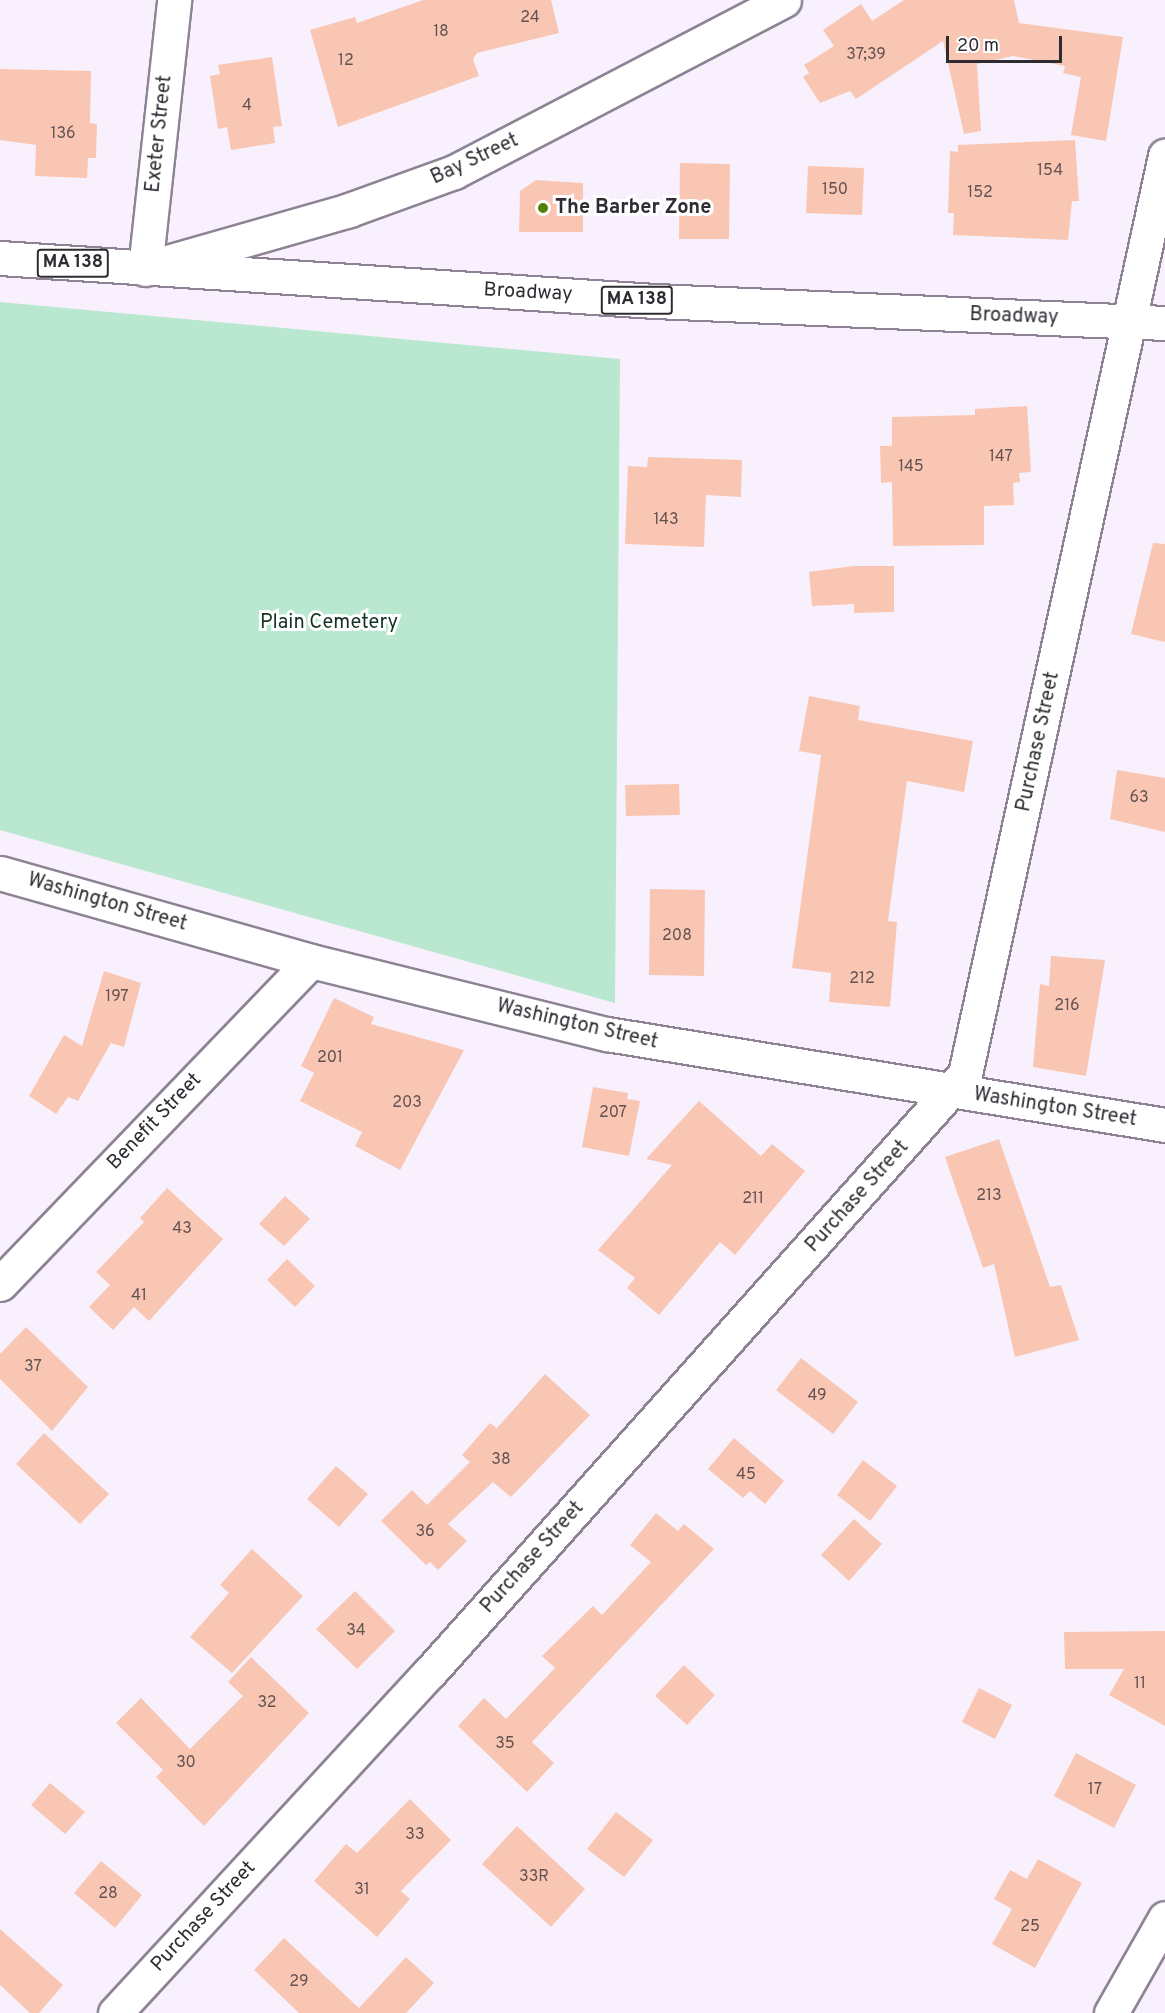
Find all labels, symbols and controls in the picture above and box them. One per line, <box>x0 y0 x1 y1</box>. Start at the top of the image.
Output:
house number: 24 <box>520 8 540 28</box>
house number: 18 <box>433 22 449 42</box>
scale bar <box>949 24 1064 62</box>
text: 20 m <box>957 35 999 58</box>
house number: 37;39 <box>846 45 886 65</box>
house number: 12 <box>338 51 354 71</box>
street label: Exeter Street <box>142 74 178 194</box>
house number: 4 <box>242 96 252 116</box>
house number: 136 <box>50 124 76 144</box>
street label: Bay Street <box>427 129 523 191</box>
house number: 154 <box>1037 161 1063 181</box>
house number: 150 <box>822 180 848 200</box>
house number: 152 <box>967 183 993 203</box>
place label: The Barber Zone <box>555 196 711 220</box>
marker: The Barber Zone <box>536 201 550 215</box>
road number: MA 138 <box>36 248 110 278</box>
street label: Broadway <box>483 279 573 307</box>
road number: MA 138 <box>600 285 674 315</box>
street label: Broadway <box>969 303 1059 331</box>
house number: 147 <box>989 447 1013 467</box>
house number: 145 <box>898 457 924 477</box>
house number: 143 <box>653 510 679 530</box>
park label: Plain Cemetery <box>260 611 398 635</box>
street label: Purchase Street <box>1012 670 1066 814</box>
house number: 63 <box>1129 788 1149 808</box>
street label: Washington Street <box>24 869 190 937</box>
house number: 208 <box>662 926 692 946</box>
house number: 212 <box>849 969 875 989</box>
house number: 197 <box>105 987 129 1007</box>
street label: Washington Street <box>494 995 660 1055</box>
house number: 216 <box>1054 996 1080 1016</box>
house number: 201 <box>317 1048 343 1068</box>
street label: Benefit Street <box>103 1069 207 1175</box>
street label: Washington Street <box>972 1083 1138 1133</box>
house number: 203 <box>392 1093 422 1113</box>
house number: 207 <box>599 1103 627 1123</box>
street label: Purchase Street <box>801 1136 915 1258</box>
house number: 213 <box>976 1186 1002 1206</box>
house number: 211 <box>742 1189 764 1209</box>
house number: 43 <box>172 1219 192 1239</box>
house number: 41 <box>131 1286 147 1306</box>
house number: 37 <box>24 1357 42 1377</box>
house number: 49 <box>807 1386 827 1406</box>
house number: 38 <box>491 1450 511 1470</box>
house number: 45 <box>736 1465 756 1485</box>
street label: Purchase Street <box>476 1497 590 1619</box>
house number: 36 <box>415 1522 435 1542</box>
house number: 34 <box>346 1621 366 1641</box>
house number: 11 <box>1134 1674 1146 1694</box>
house number: 32 <box>257 1693 277 1713</box>
house number: 35 <box>495 1734 515 1754</box>
house number: 30 <box>176 1753 196 1773</box>
house number: 17 <box>1088 1780 1102 1800</box>
house number: 33 <box>405 1825 425 1845</box>
street label: Purchase Street <box>147 1857 261 1977</box>
house number: 33R <box>519 1867 549 1887</box>
house number: 31 <box>354 1880 370 1900</box>
house number: 28 <box>98 1884 118 1904</box>
house number: 25 <box>1020 1917 1040 1937</box>
house number: 29 <box>289 1972 309 1992</box>

